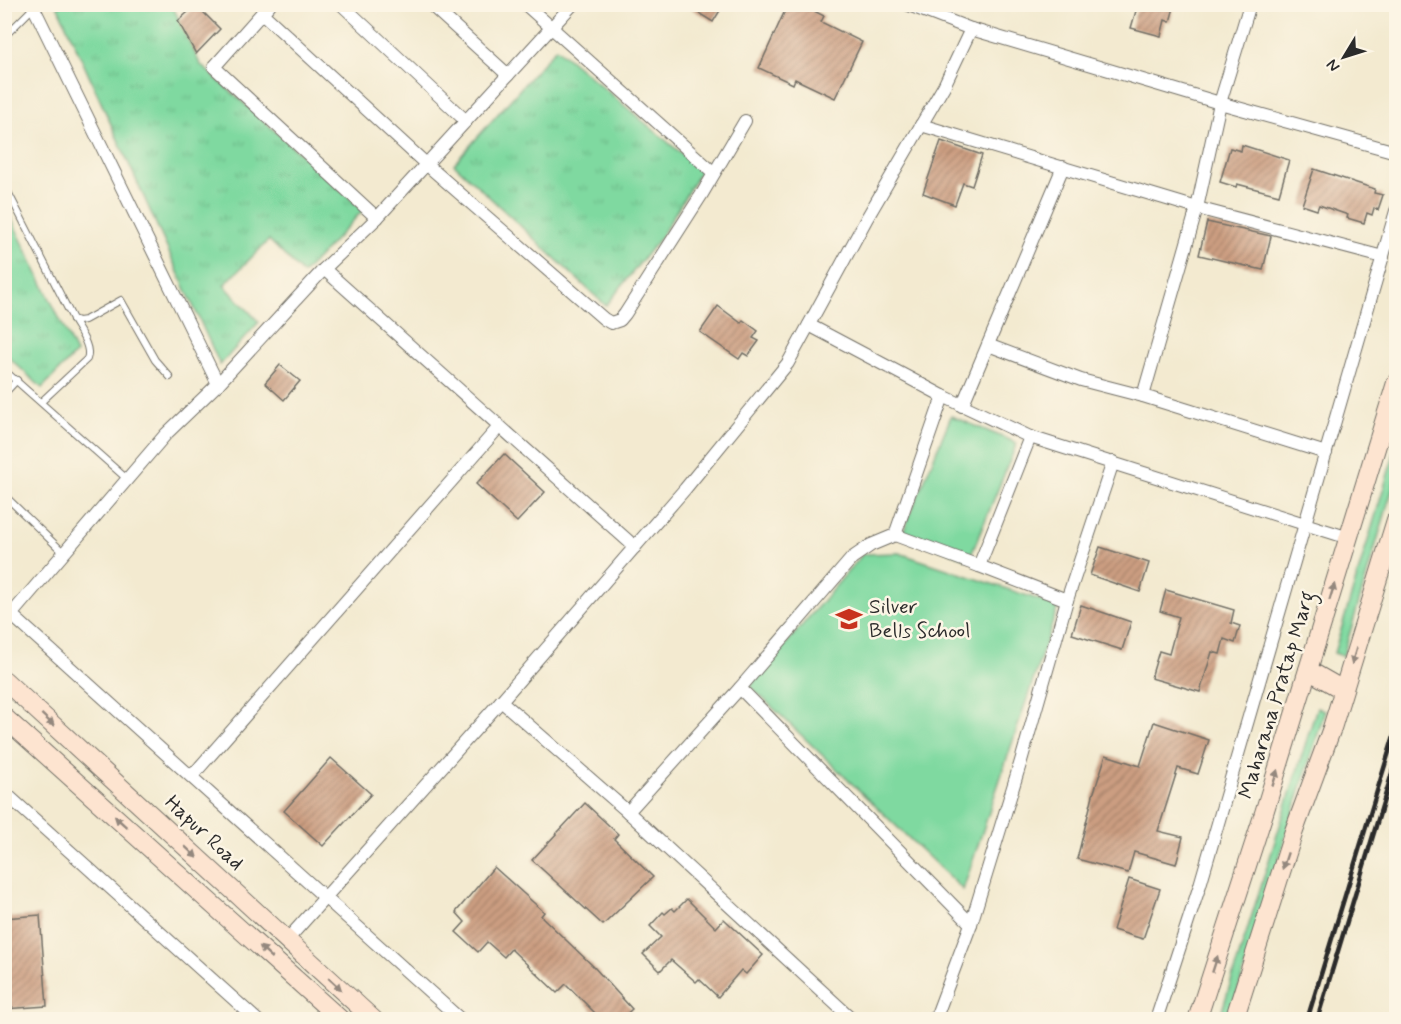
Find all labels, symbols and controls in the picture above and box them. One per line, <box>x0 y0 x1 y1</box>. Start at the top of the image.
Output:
north arrow <box>1314 27 1374 87</box>
text: N <box>1322 55 1345 76</box>
one-way arrow <box>1328 583 1337 601</box>
street label: Maharana Pratap Marg <box>1232 588 1324 803</box>
place label: Silver Bells School <box>869 593 970 645</box>
school or university icon: Silver Bells School <box>834 604 864 634</box>
one-way arrow <box>1349 647 1358 665</box>
one-way arrow <box>40 713 55 727</box>
one-way arrow <box>1271 769 1280 787</box>
street label: Hapur Road <box>158 789 250 877</box>
one-way arrow <box>114 816 129 829</box>
one-way arrow <box>183 845 198 858</box>
one-way arrow <box>1280 852 1289 870</box>
one-way arrow <box>259 946 274 959</box>
one-way arrow <box>1211 955 1220 973</box>
one-way arrow <box>327 977 342 990</box>

